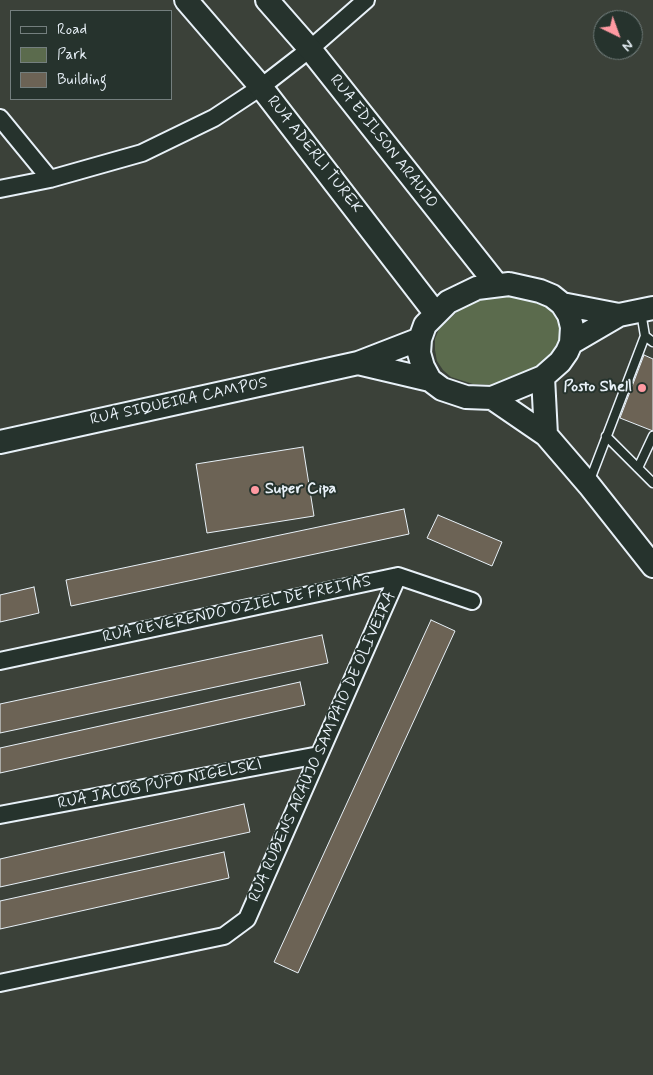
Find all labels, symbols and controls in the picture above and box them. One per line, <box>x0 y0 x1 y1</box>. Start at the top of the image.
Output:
legend <box>10 10 172 100</box>
north arrow <box>593 10 643 60</box>
text: Road <box>57 20 87 40</box>
text: N <box>618 36 637 55</box>
text: Park <box>57 45 87 65</box>
text: Building <box>57 70 107 90</box>
street label: RUA EDILSON ARAUJO <box>325 71 441 213</box>
street label: RUA ADERLI TUREK <box>262 92 366 218</box>
street label: RUA SIQUEIRA CAMPOS <box>88 374 270 430</box>
place label: Posto Shell <box>564 378 632 398</box>
marker: Posto Shell <box>636 382 648 394</box>
place label: Super Cipa <box>265 480 336 500</box>
marker: Super Cipa <box>249 484 261 496</box>
street label: RUA REVERENDO OZIEL DE FREITAS <box>101 572 373 648</box>
street label: RUA RUBENS ARAUJO SAMPAIO DE OLIVEIRA <box>245 589 401 905</box>
street label: RUA JACOB PUPO NIGELSKI <box>56 756 264 814</box>

